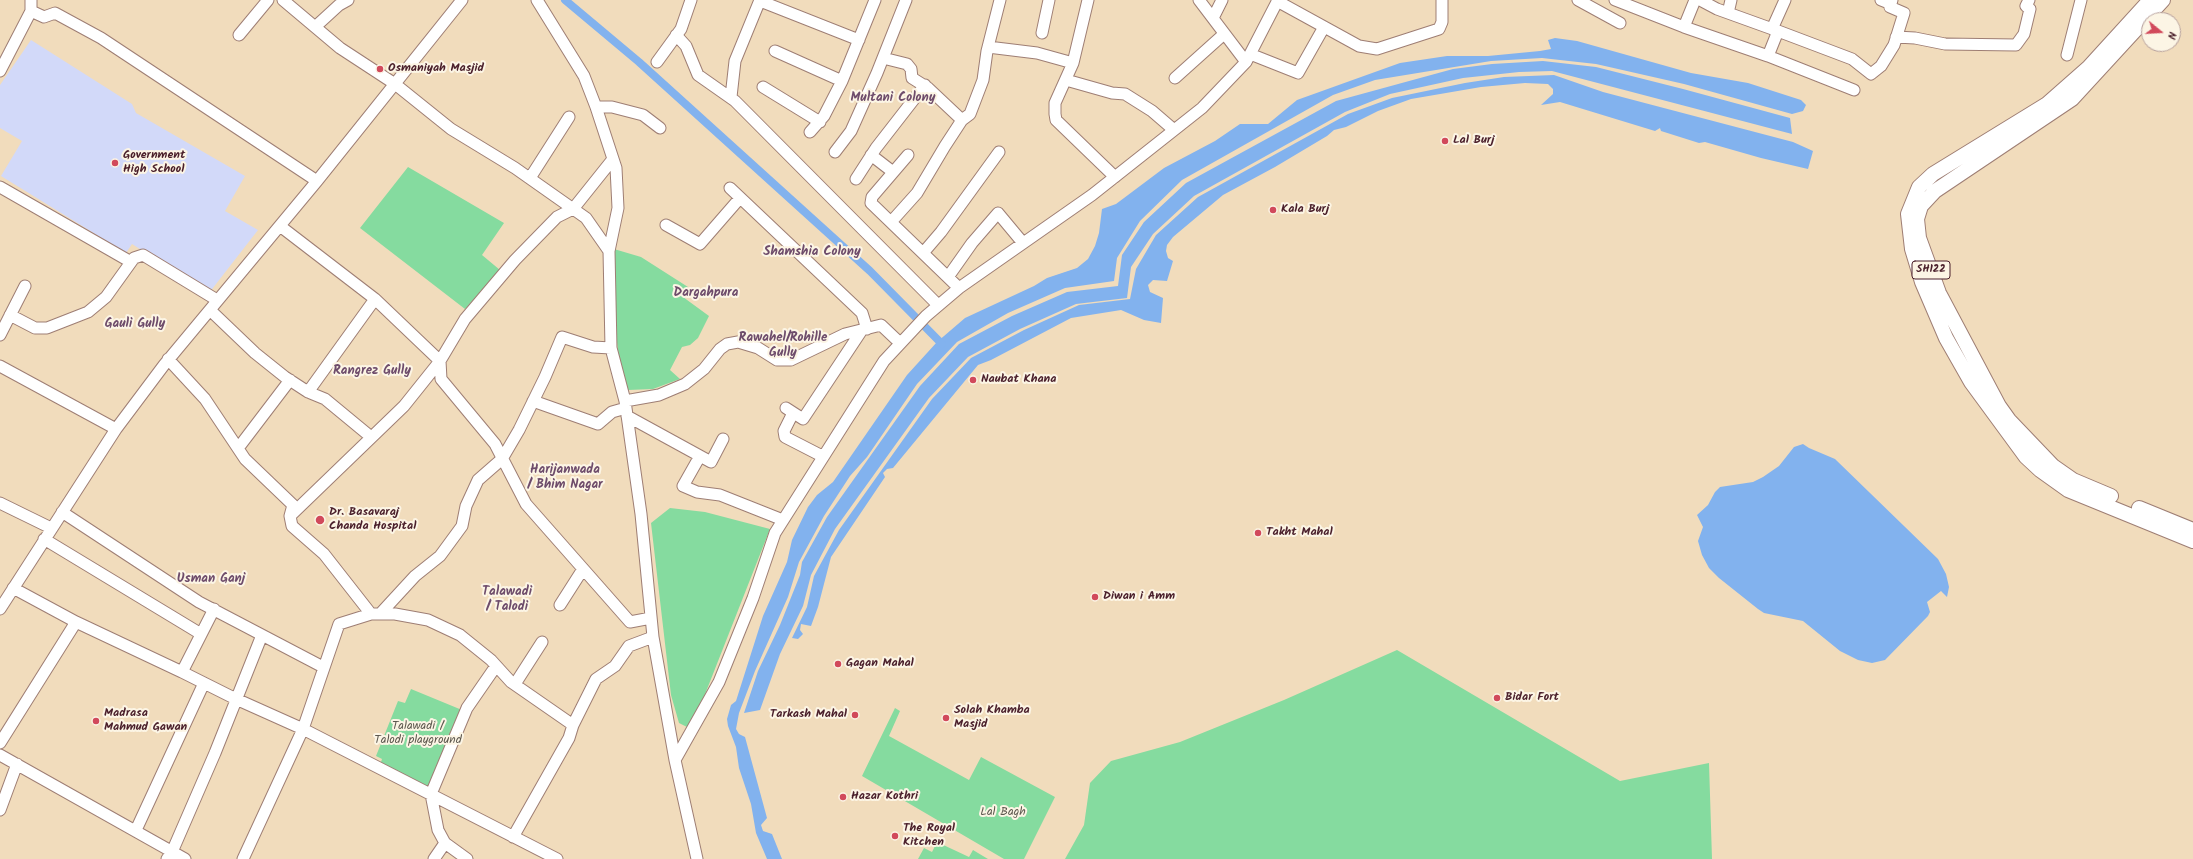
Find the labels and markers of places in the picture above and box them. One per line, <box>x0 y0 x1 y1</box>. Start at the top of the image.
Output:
place label: Osmaniyah Masjid <box>388 62 484 76</box>
marker: Osmaniyah Masjid <box>375 64 385 74</box>
place label: Lal Burj <box>1453 134 1494 148</box>
marker: Lal Burj <box>1440 136 1450 146</box>
place label: Government High School <box>123 149 185 177</box>
marker: Government High School <box>110 158 120 168</box>
place label: Kala Burj <box>1281 203 1329 217</box>
marker: Kala Burj <box>1268 205 1278 215</box>
place label: Naubat Khana <box>981 373 1056 387</box>
marker: Naubat Khana <box>968 375 978 385</box>
place label: Dr. Basavaraj Chanda Hospital <box>329 506 416 534</box>
marker: Dr. Basavaraj Chanda Hospital <box>314 514 326 526</box>
place label: Takht Mahal <box>1266 526 1333 540</box>
marker: Takht Mahal <box>1253 528 1263 538</box>
place label: Diwan i Amm <box>1103 590 1175 604</box>
marker: Diwan i Amm <box>1090 592 1100 602</box>
place label: Gagan Mahal <box>846 657 914 671</box>
marker: Gagan Mahal <box>833 659 843 669</box>
place label: Bidar Fort <box>1505 691 1559 705</box>
marker: Bidar Fort <box>1492 693 1502 703</box>
place label: Solah Khamba Masjid <box>954 704 1030 732</box>
place label: Madrasa Mahmud Gawan <box>104 707 187 735</box>
place label: Tarkash Mahal <box>770 708 847 722</box>
marker: Tarkash Mahal <box>850 710 860 720</box>
marker: Solah Khamba Masjid <box>941 713 951 723</box>
marker: Madrasa Mahmud Gawan <box>91 716 101 726</box>
place label: Hazar Kothri <box>851 790 918 804</box>
marker: Hazar Kothri <box>838 792 848 802</box>
place label: The Royal Kitchen <box>903 822 955 850</box>
marker: The Royal Kitchen <box>890 831 900 841</box>

